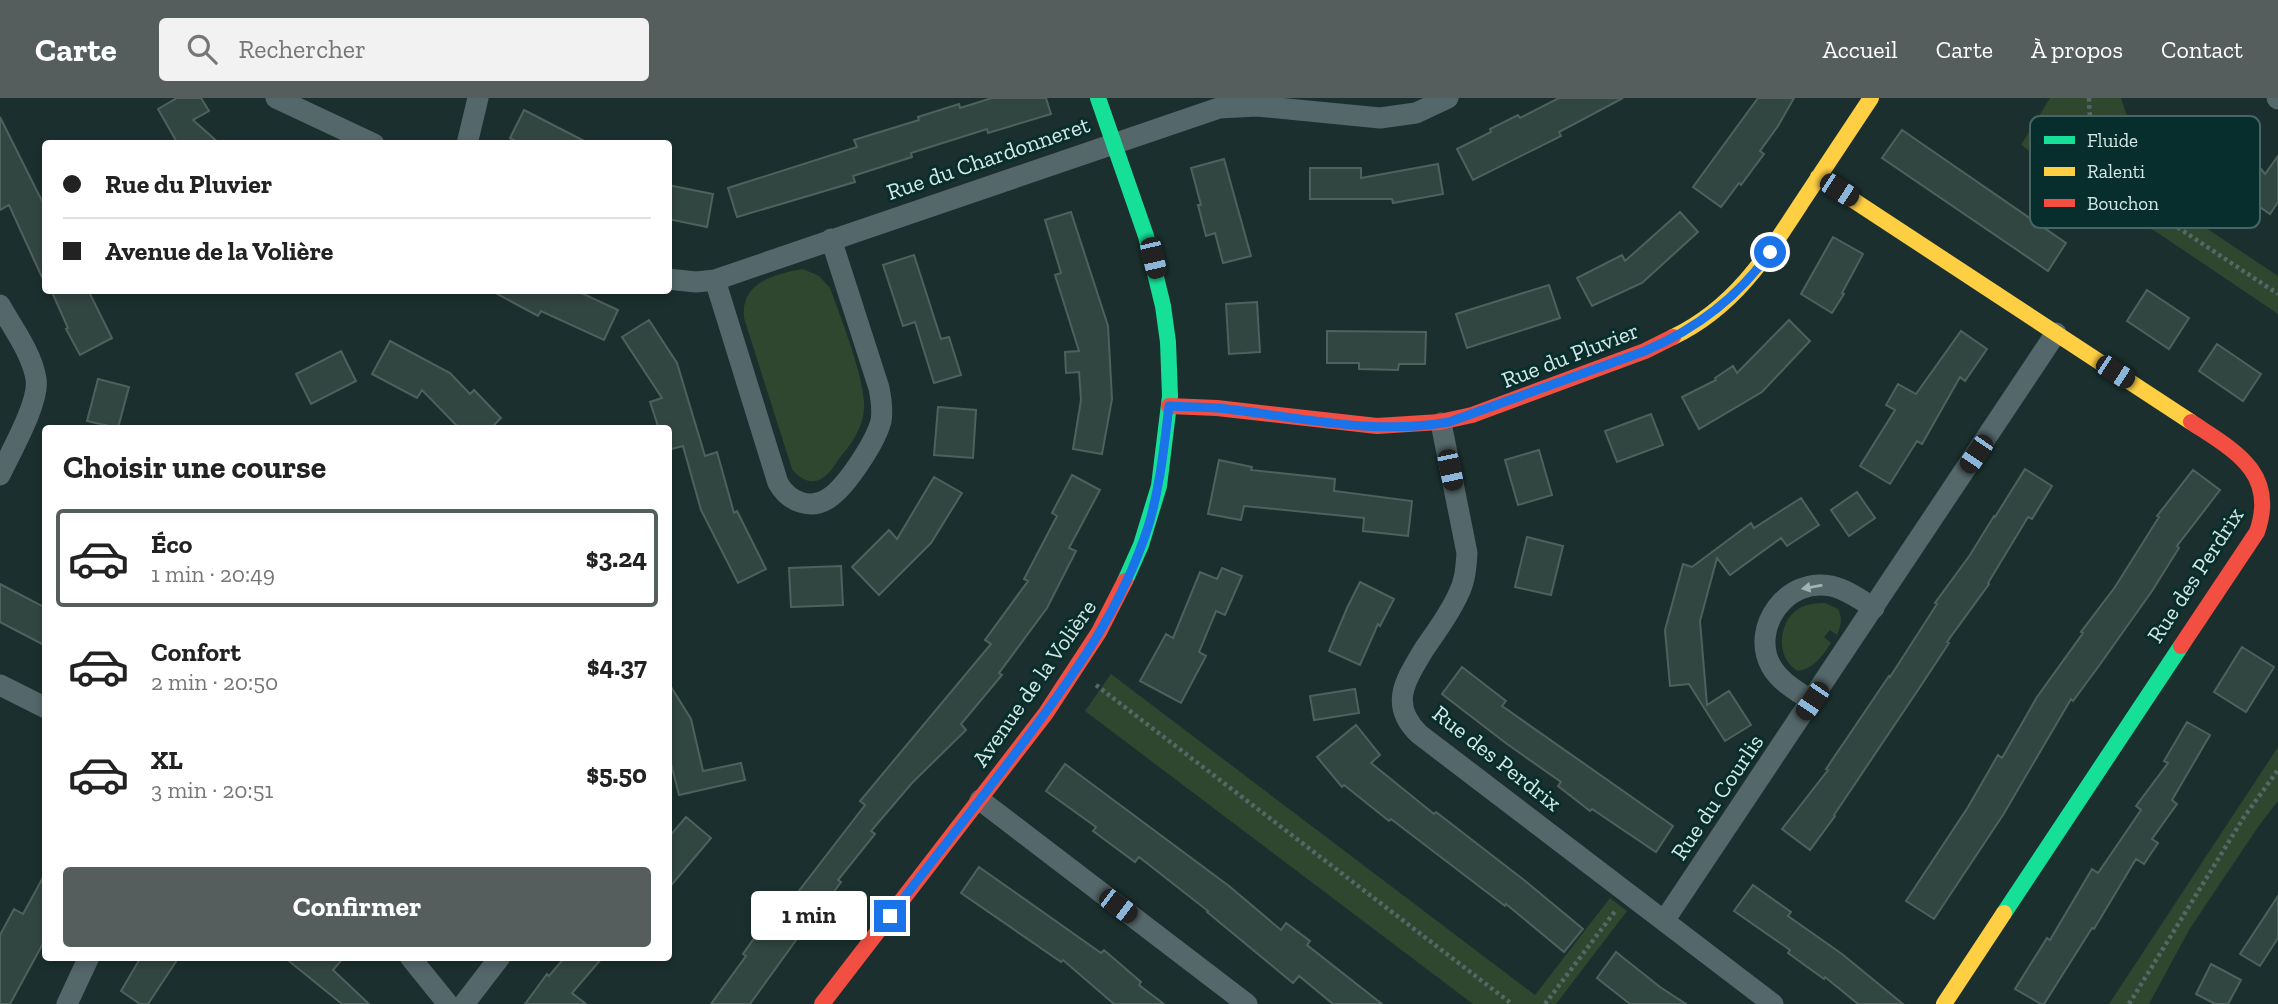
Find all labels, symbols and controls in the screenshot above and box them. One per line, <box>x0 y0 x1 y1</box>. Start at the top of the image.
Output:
search box <box>159 18 649 81</box>
text: Carte <box>35 30 117 69</box>
icon: search <box>183 30 221 68</box>
text: Rechercher <box>239 33 366 65</box>
text: Accueil <box>1822 35 1898 64</box>
text: Carte <box>1936 35 1993 64</box>
text: À propos <box>2031 35 2123 64</box>
text: Contact <box>2161 35 2243 64</box>
street label: Rue du Chardonneret <box>883 110 1094 206</box>
legend <box>2030 116 2260 228</box>
text: Fluide <box>2087 129 2138 152</box>
text: Ralenti <box>2087 160 2145 183</box>
text: Rue du Pluvier <box>105 168 272 200</box>
car <box>1816 170 1863 210</box>
text: Bouchon <box>2087 192 2159 215</box>
text: Avenue de la Volière <box>105 235 333 267</box>
car <box>1139 235 1168 281</box>
route start <box>1754 236 1786 268</box>
street label: Rue du Pluvier <box>1498 316 1642 394</box>
car <box>2092 352 2139 392</box>
car <box>1956 431 1997 477</box>
car <box>1436 447 1465 493</box>
text: Choisir une course <box>63 448 326 486</box>
street label: Rue des Perdrix <box>2141 502 2249 648</box>
icon: car <box>67 527 130 590</box>
text: Éco <box>151 528 192 560</box>
text: $3.24 <box>586 542 647 574</box>
text: 1 min · 20:49 <box>151 560 275 588</box>
one-way arrow <box>1801 582 1823 593</box>
street label: Avenue de la Volière <box>966 594 1102 772</box>
icon: car <box>67 635 130 698</box>
text: Confort <box>151 636 241 668</box>
text: $4.37 <box>587 650 647 682</box>
text: 2 min · 20:50 <box>151 668 278 696</box>
car <box>1792 678 1833 724</box>
street label: Rue des Perdrix <box>1427 699 1567 817</box>
street label: Rue du Courlis <box>1665 729 1769 865</box>
icon: car <box>67 743 130 806</box>
text: XL <box>151 744 183 776</box>
text: $5.50 <box>586 758 647 790</box>
text: 3 min · 20:51 <box>151 776 273 804</box>
button: Confirmer <box>63 867 651 947</box>
car <box>1095 885 1142 927</box>
callout: 1 min <box>750 892 866 940</box>
route end <box>874 900 906 932</box>
text: 1 min <box>782 901 836 929</box>

